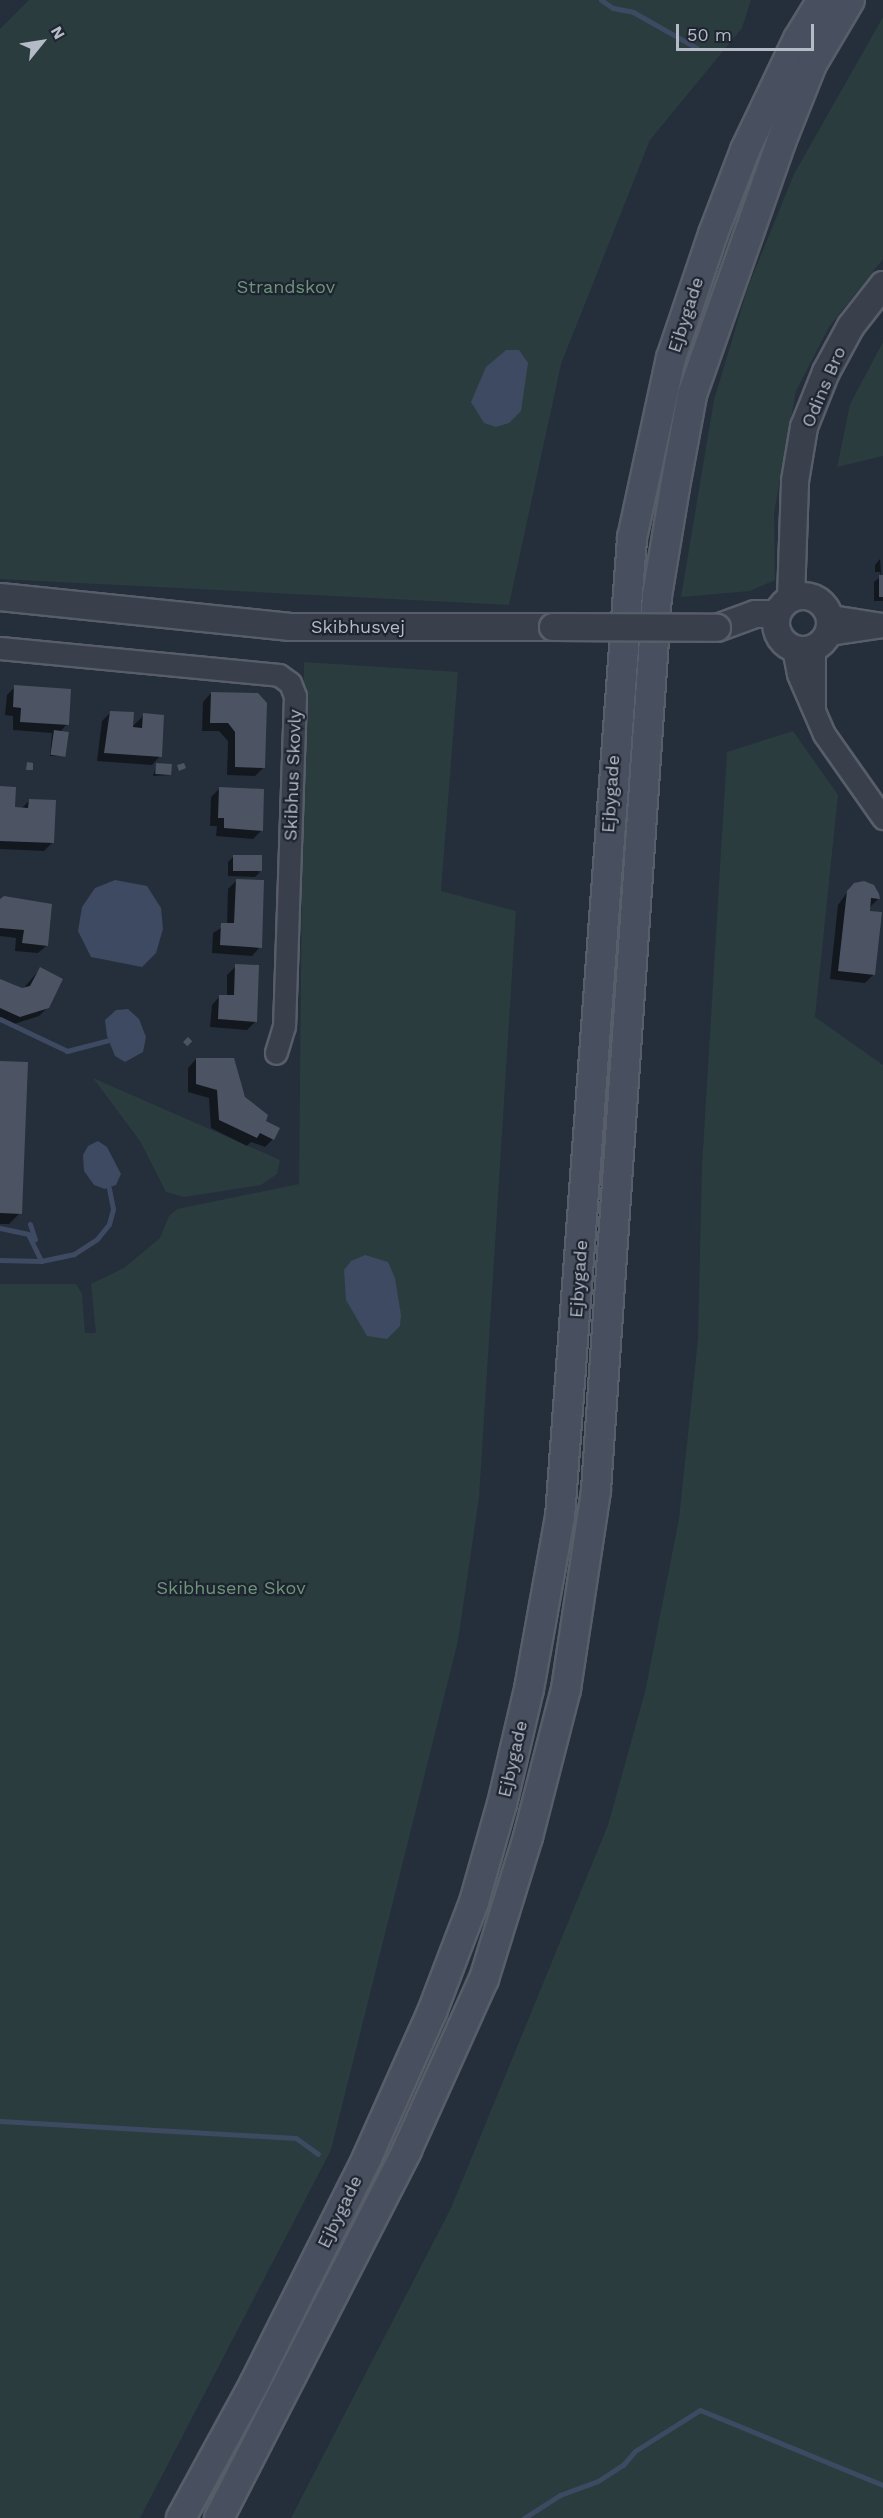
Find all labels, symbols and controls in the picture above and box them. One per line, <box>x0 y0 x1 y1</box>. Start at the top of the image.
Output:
north arrow <box>12 12 72 72</box>
scale bar <box>679 12 817 50</box>
text: N <box>47 23 69 43</box>
text: 50 m <box>687 24 732 45</box>
street label: Ejbygade <box>664 275 708 355</box>
park label: Strandskov <box>237 276 335 298</box>
street label: Odins Bro <box>797 343 851 431</box>
street label: Skibhusvej <box>311 616 405 638</box>
street label: Skibhus Skovly <box>280 709 306 841</box>
street label: Ejbygade <box>598 754 624 834</box>
street label: Ejbygade <box>566 1239 592 1319</box>
park label: Skibhusene Skov <box>156 1577 306 1599</box>
street label: Ejbygade <box>494 1719 532 1799</box>
street label: Ejbygade <box>313 2172 367 2252</box>

